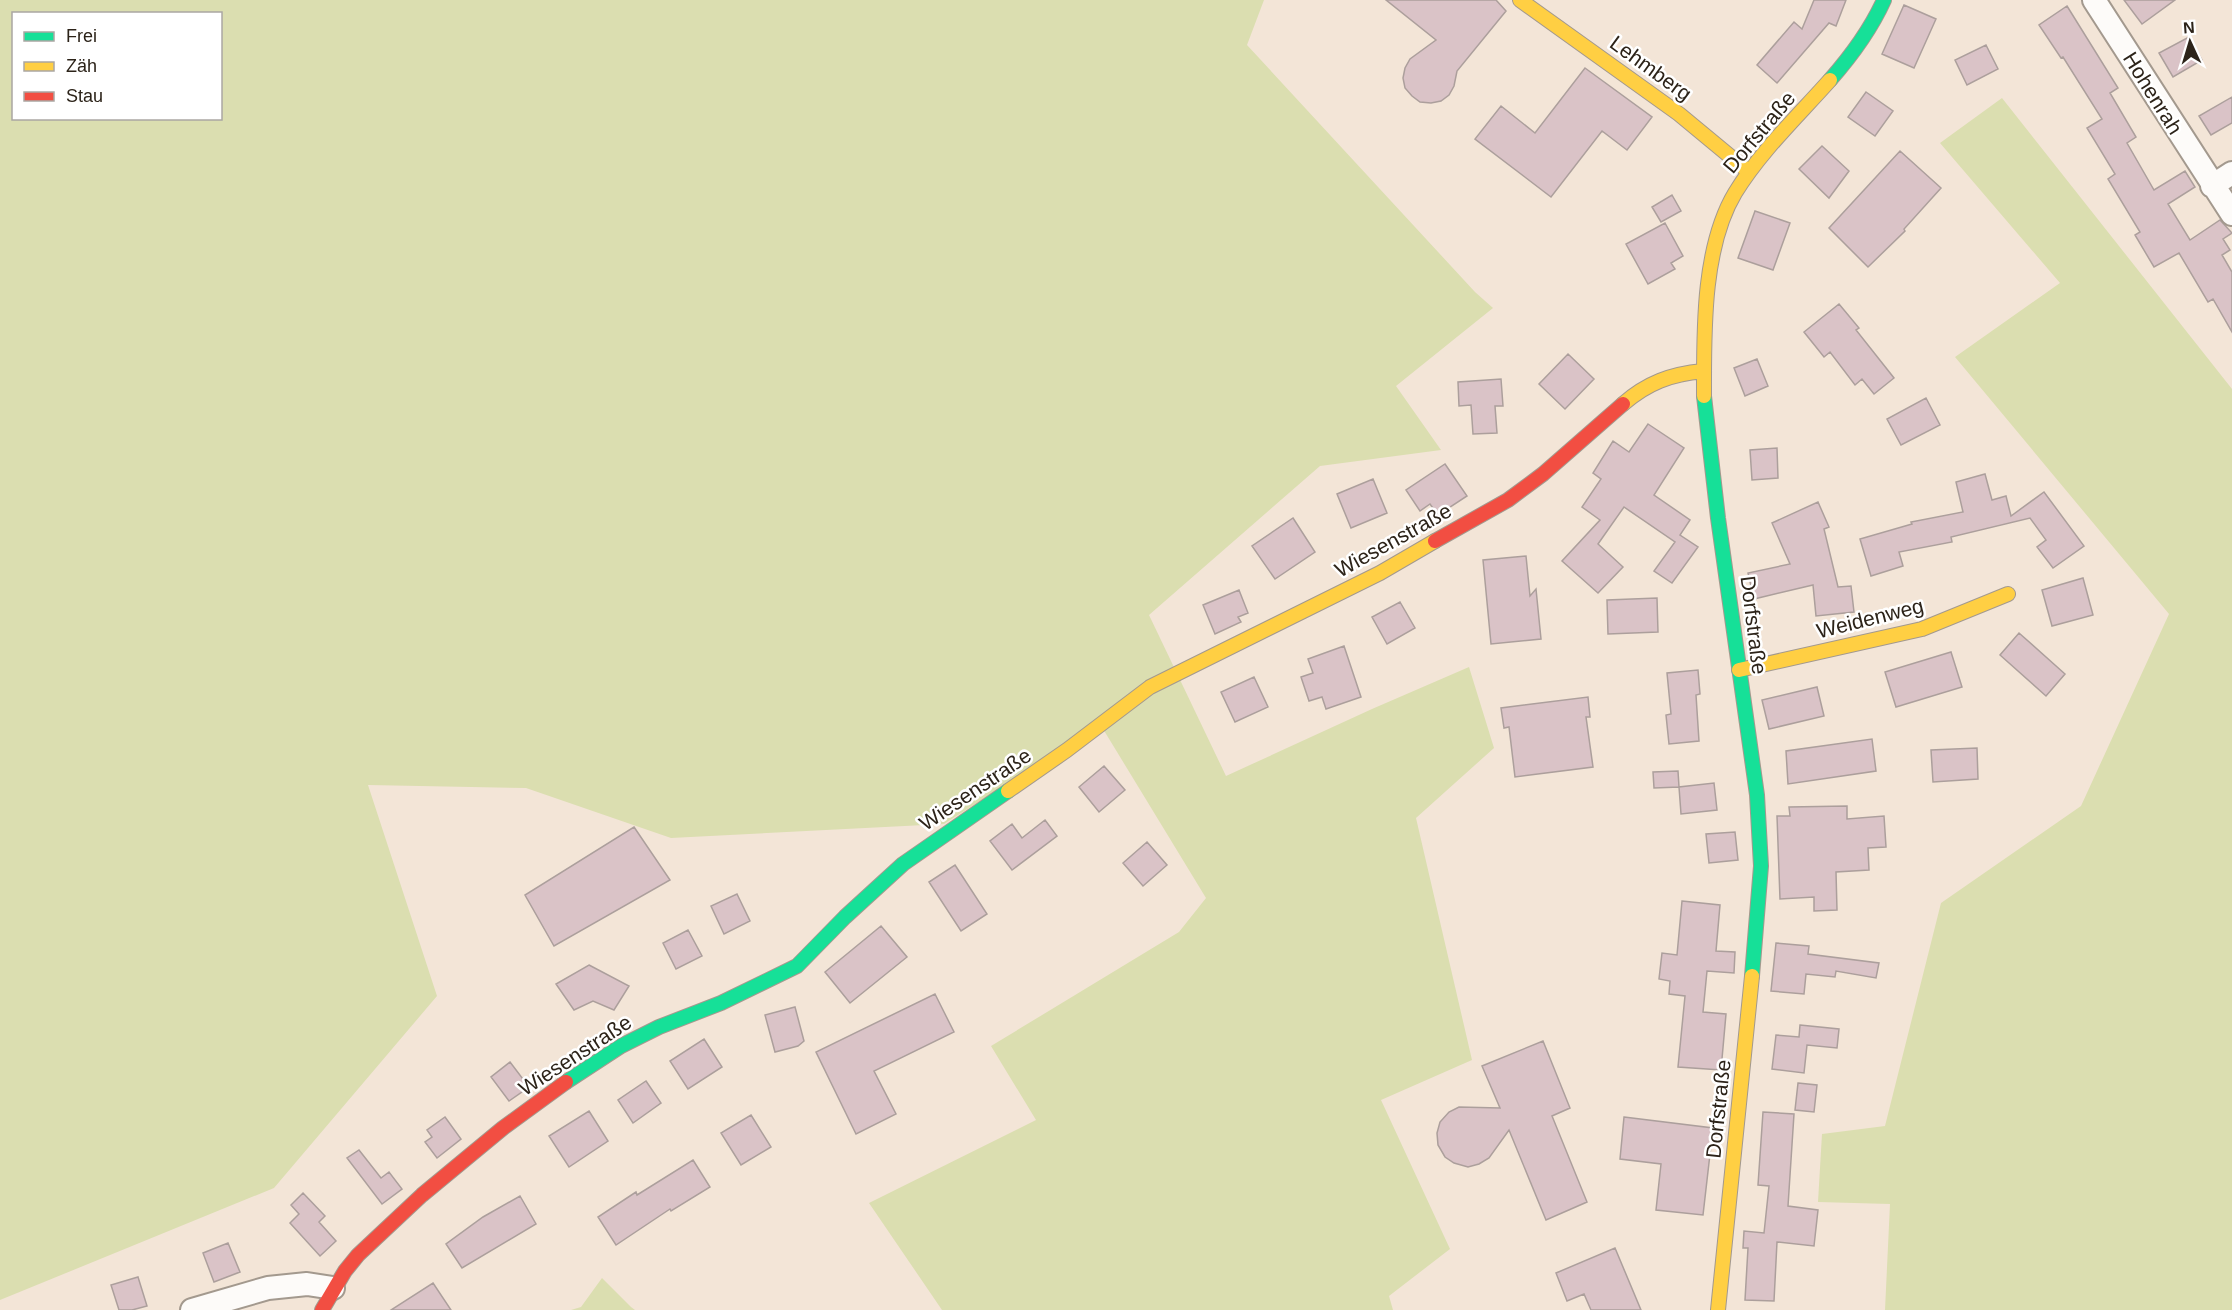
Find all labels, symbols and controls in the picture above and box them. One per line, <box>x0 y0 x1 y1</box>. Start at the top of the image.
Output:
legend <box>12 12 222 120</box>
north arrow <box>2160 12 2220 72</box>
text: N <box>2183 19 2195 36</box>
text: Frei <box>66 26 97 46</box>
street label: Lehmberg <box>1606 31 1696 105</box>
street label: Hohenrah <box>2119 48 2187 138</box>
text: Zäh <box>66 56 97 76</box>
text: Stau <box>66 86 103 106</box>
street label: Dorfstraße <box>1718 87 1800 177</box>
street label: Wiesenstraße <box>1331 499 1455 581</box>
street label: Dorfstraße <box>1737 574 1771 676</box>
street label: Weidenweg <box>1814 594 1926 642</box>
street label: Wiesenstraße <box>915 743 1035 835</box>
street label: Wiesenstraße <box>514 1010 636 1100</box>
street label: Dorfstraße <box>1701 1058 1735 1160</box>

